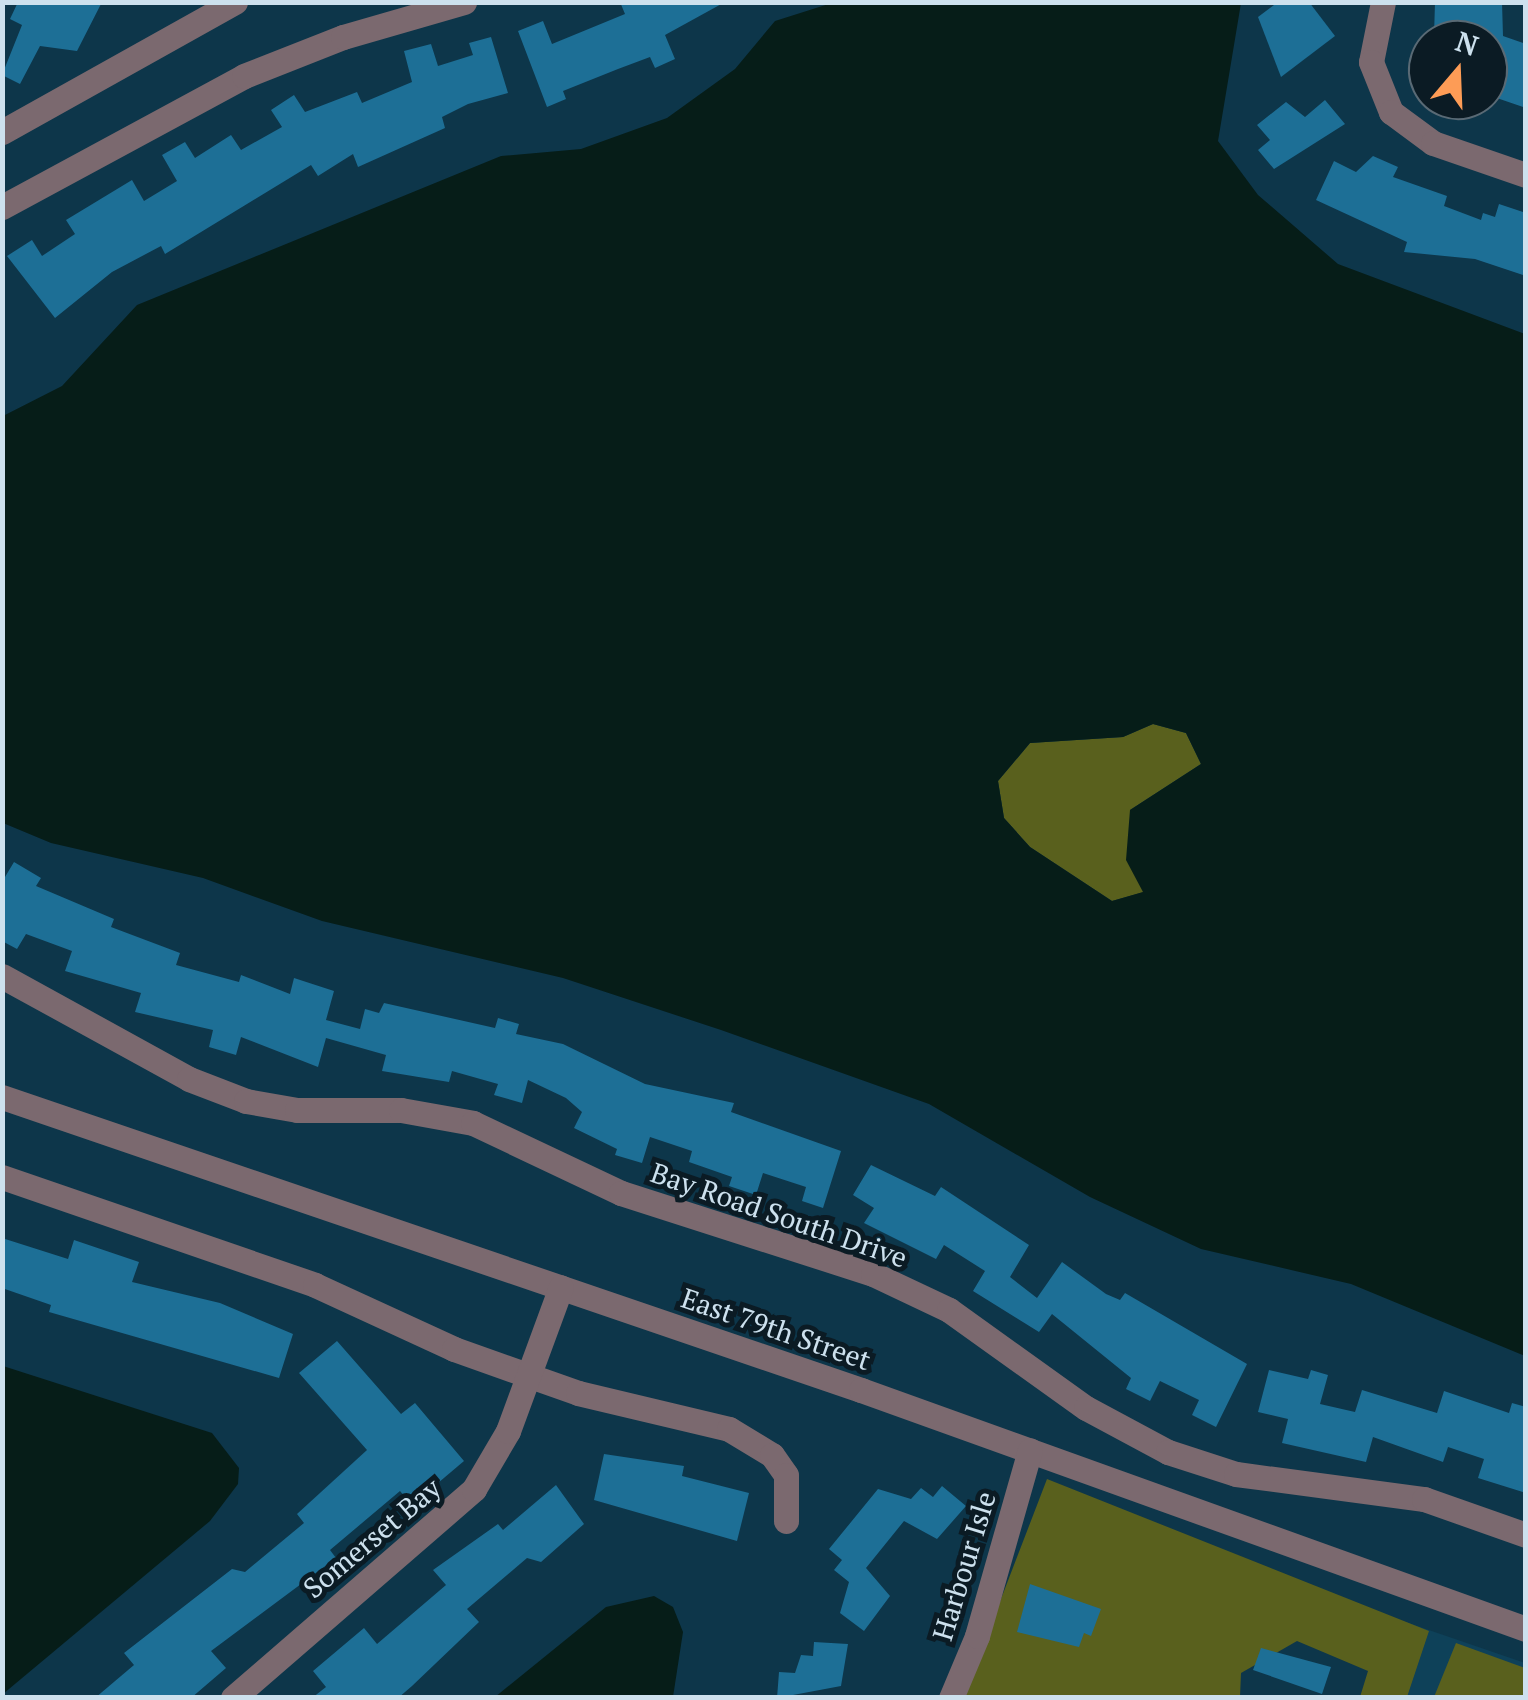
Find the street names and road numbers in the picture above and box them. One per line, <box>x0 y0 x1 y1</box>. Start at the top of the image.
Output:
street label: Bay Road South Drive <box>647 1155 911 1275</box>
street label: East 79th Street <box>677 1281 875 1377</box>
street label: Somerset Bay <box>297 1471 447 1605</box>
street label: Harbour Isle <box>925 1487 1003 1645</box>

